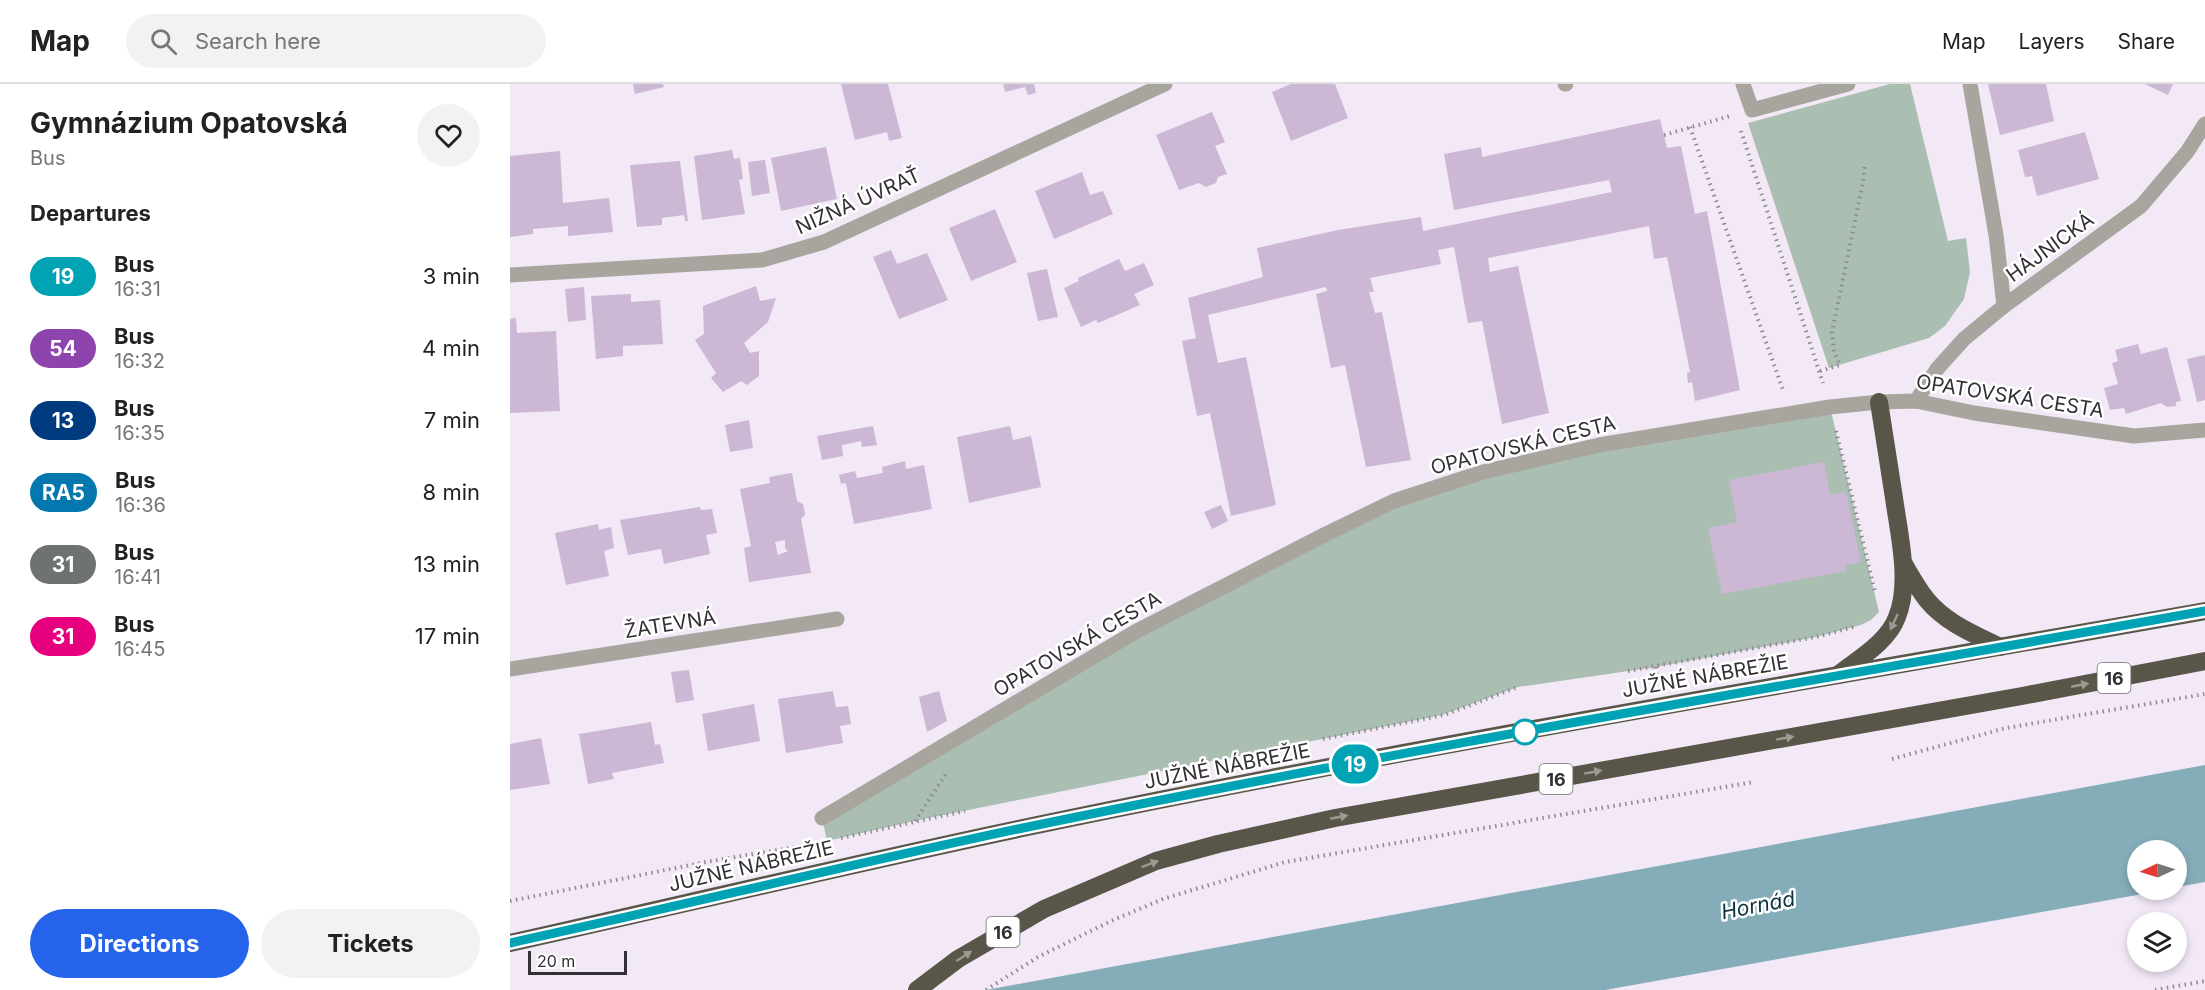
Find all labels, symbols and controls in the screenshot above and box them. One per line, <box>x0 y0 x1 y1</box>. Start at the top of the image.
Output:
search box <box>126 14 546 68</box>
text: Map <box>30 24 90 58</box>
icon: search <box>147 25 180 58</box>
text: Search here <box>195 28 321 54</box>
text: Map <box>1942 29 1986 54</box>
text: Layers <box>2019 29 2085 54</box>
text: Share <box>2118 29 2175 54</box>
button: heart <box>417 104 480 167</box>
text: Gymnázium Opatovská <box>30 106 348 140</box>
text: Bus <box>30 146 65 170</box>
street label: NIŽNÁ ÚVRAŤ <box>791 162 924 239</box>
text: Departures <box>30 200 151 226</box>
street label: HÁJNICKÁ <box>2001 206 2099 287</box>
text: Bus <box>114 251 155 277</box>
text: 3 min <box>423 263 480 289</box>
text: 19 <box>52 264 74 289</box>
text: 16:31 <box>114 277 161 301</box>
text: Bus <box>114 323 155 349</box>
text: 4 min <box>422 335 480 361</box>
text: 54 <box>49 336 77 361</box>
text: 16:32 <box>114 349 165 373</box>
street label: OPATOVSKÁ CESTA <box>1914 368 2106 423</box>
text: Bus <box>114 395 155 421</box>
text: 7 min <box>424 407 480 433</box>
text: 13 <box>52 408 74 433</box>
street label: OPATOVSKÁ CESTA <box>1428 409 1618 480</box>
text: 16:35 <box>114 421 165 445</box>
text: Bus <box>115 467 155 493</box>
text: 8 min <box>423 479 480 505</box>
text: RA5 <box>42 480 85 505</box>
text: 16:36 <box>115 493 166 517</box>
text: Bus <box>114 539 155 565</box>
text: 13 min <box>414 551 480 577</box>
text: 31 <box>52 552 74 577</box>
text: 16:41 <box>114 565 161 589</box>
street label: OPATOVSKÁ CESTA <box>988 585 1165 702</box>
street label: ŽATEVNÁ <box>622 604 718 643</box>
text: Bus <box>114 611 155 637</box>
one-way arrow <box>1889 613 1899 631</box>
text: 17 min <box>415 623 480 649</box>
text: 31 <box>52 624 74 649</box>
text: 16:45 <box>114 637 165 661</box>
street label: JUŽNÉ NÁBREŽIE <box>1620 649 1790 702</box>
road number: 16 <box>2098 663 2130 693</box>
one-way arrow <box>2071 680 2090 689</box>
unlabelled marker <box>1512 719 1538 745</box>
one-way arrow <box>1775 733 1794 742</box>
street label: JUŽNÉ NÁBREŽIE <box>1142 737 1312 794</box>
line badge: 19 <box>1328 744 1382 784</box>
text: 19 <box>1344 752 1366 777</box>
road number: 16 <box>1540 764 1572 794</box>
one-way arrow <box>1583 767 1602 776</box>
one-way arrow <box>1329 812 1348 821</box>
street label: JUŽNÉ NÁBREŽIE <box>666 834 836 897</box>
north arrow <box>2127 840 2187 900</box>
map controls <box>2127 840 2187 972</box>
one-way arrow <box>1141 859 1159 869</box>
water label: Hornád <box>1719 886 1797 924</box>
button: Directions <box>30 909 249 978</box>
button: Tickets <box>261 909 480 978</box>
button: layers <box>2127 912 2187 972</box>
road number: 16 <box>986 917 1020 947</box>
scale bar <box>528 948 627 976</box>
one-way arrow <box>956 950 972 961</box>
text: 20 m <box>537 951 575 971</box>

